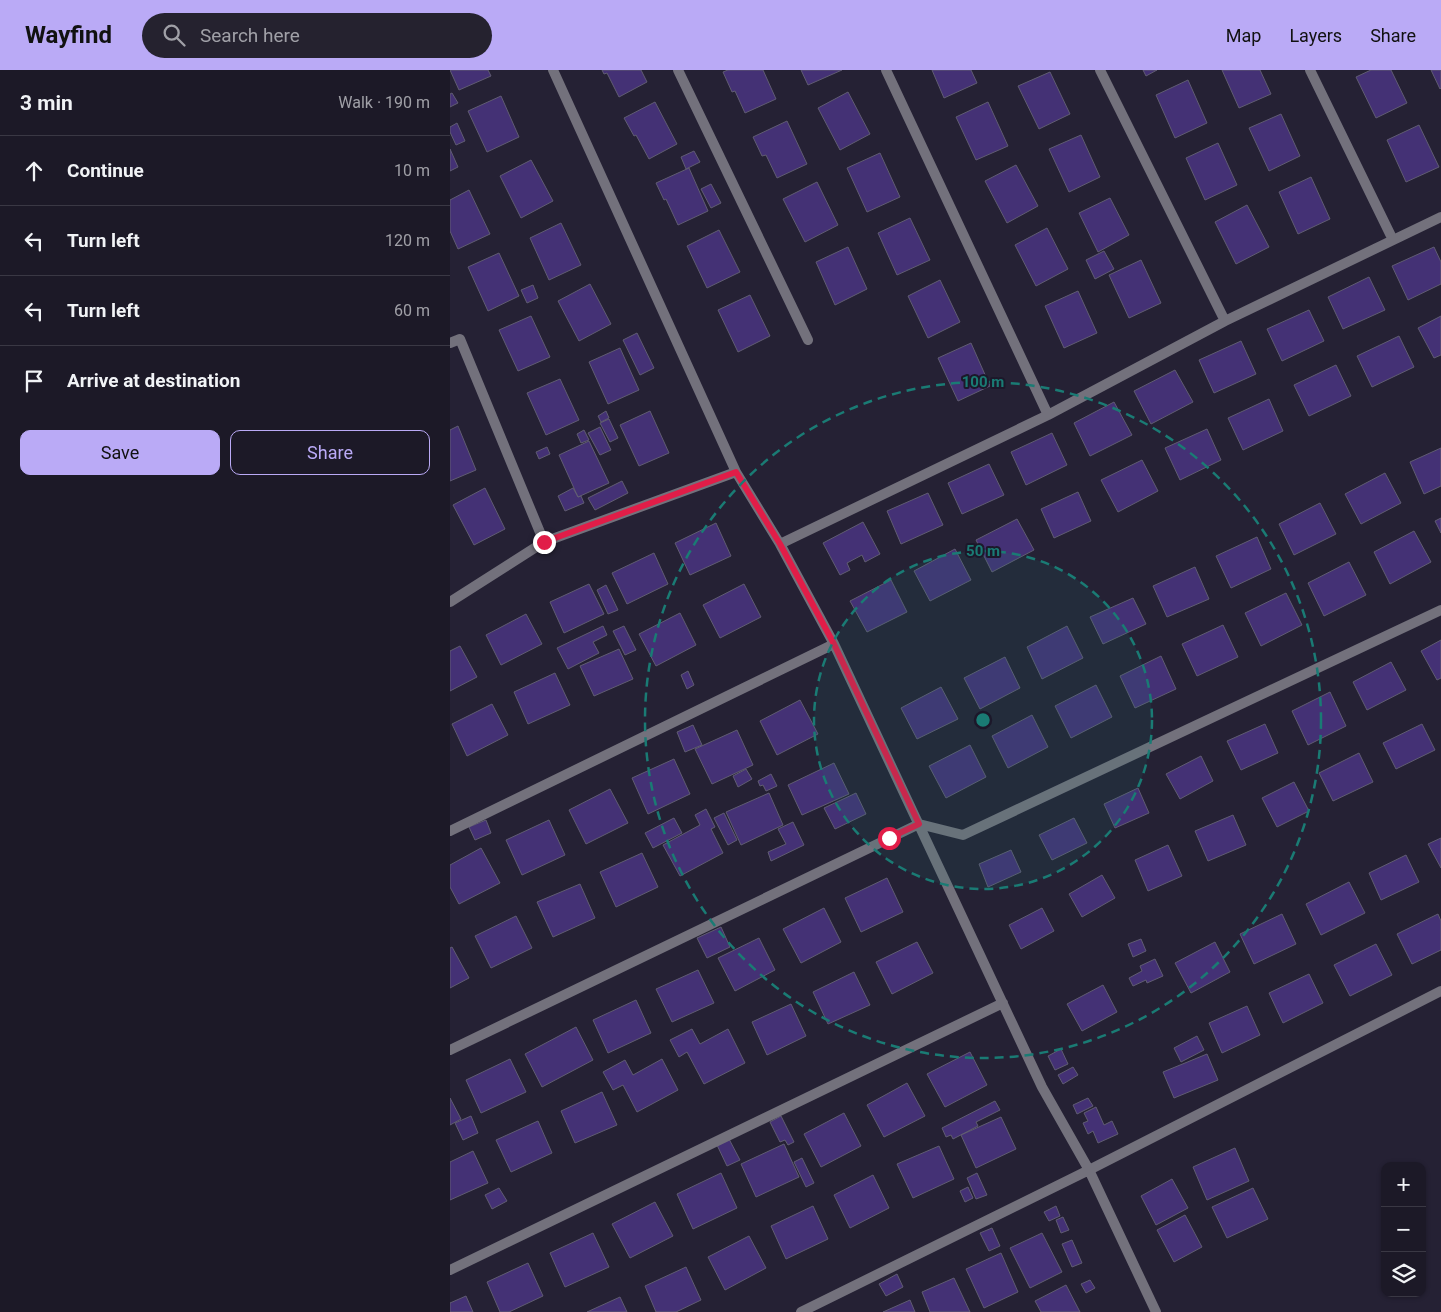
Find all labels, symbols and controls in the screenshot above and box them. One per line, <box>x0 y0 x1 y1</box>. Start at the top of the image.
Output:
search box <box>142 13 492 58</box>
text: Wayfind <box>25 21 112 49</box>
icon: search <box>160 21 188 49</box>
text: Search here <box>200 24 300 47</box>
text: Map <box>1226 25 1261 46</box>
text: Layers <box>1289 25 1342 46</box>
text: Share <box>1370 25 1416 46</box>
text: 3 min <box>20 91 73 115</box>
text: Walk · 190 m <box>338 93 430 112</box>
icon: ahead <box>20 157 48 185</box>
text: Continue <box>67 159 144 182</box>
text: 10 m <box>394 161 430 180</box>
icon: left <box>20 227 48 255</box>
text: Turn left <box>67 229 140 252</box>
text: 120 m <box>385 231 430 250</box>
icon: left <box>20 297 48 325</box>
text: Turn left <box>67 299 140 322</box>
text: 60 m <box>394 301 430 320</box>
icon: arrive <box>20 367 48 395</box>
text: Arrive at destination <box>67 369 240 392</box>
text: 100 m <box>962 373 1004 391</box>
button: Save <box>20 430 220 475</box>
button: Share <box>230 430 430 475</box>
route end <box>533 531 556 554</box>
text: 50 m <box>966 542 1000 560</box>
centre of rings <box>974 711 992 729</box>
route start <box>878 827 901 850</box>
map controls <box>1381 1162 1426 1297</box>
button: + <box>1381 1162 1426 1207</box>
button: − <box>1381 1207 1426 1252</box>
button: layers <box>1381 1252 1426 1297</box>

